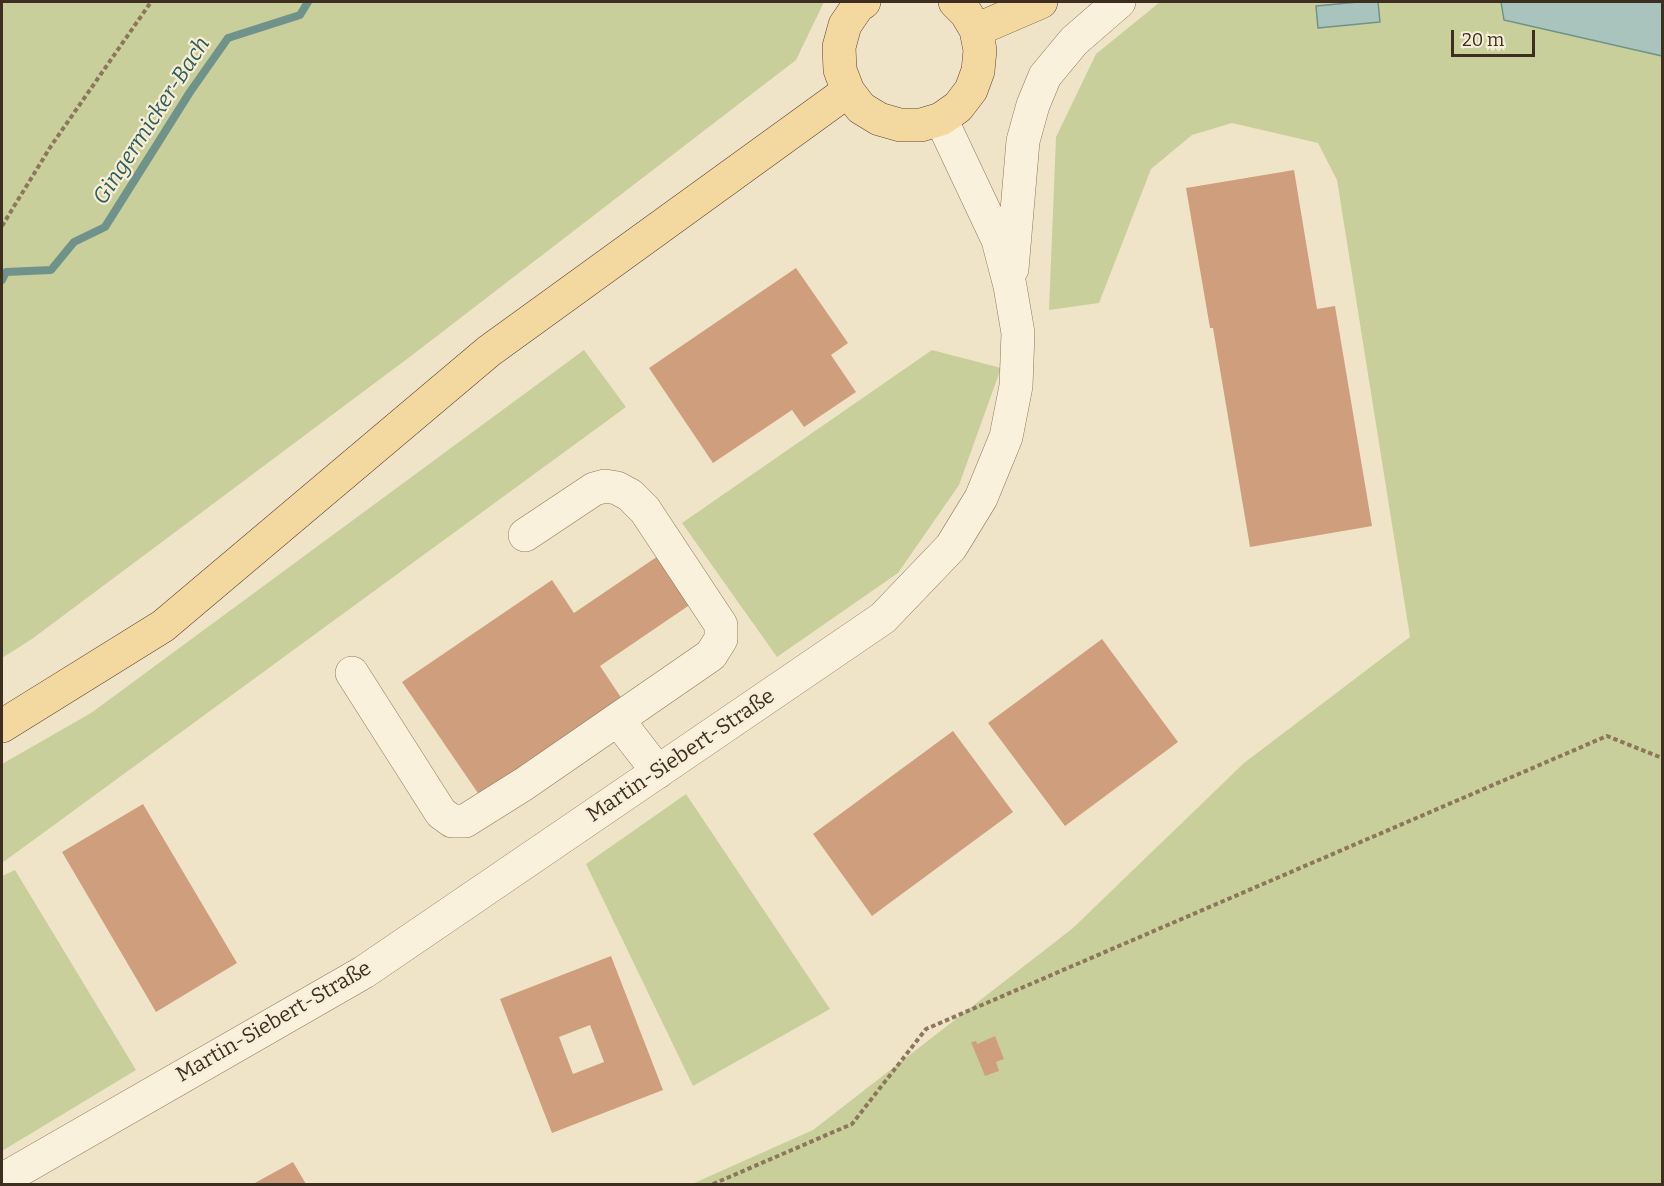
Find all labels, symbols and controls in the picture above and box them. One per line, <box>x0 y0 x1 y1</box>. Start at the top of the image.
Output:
scale bar <box>1454 18 1538 56</box>
text: 20 m <box>1462 29 1504 51</box>
water label: Gingermicker-Bach <box>88 32 216 210</box>
street label: Martin-Siebert-Straße <box>582 684 780 828</box>
street label: Martin-Siebert-Straße <box>172 956 376 1088</box>

